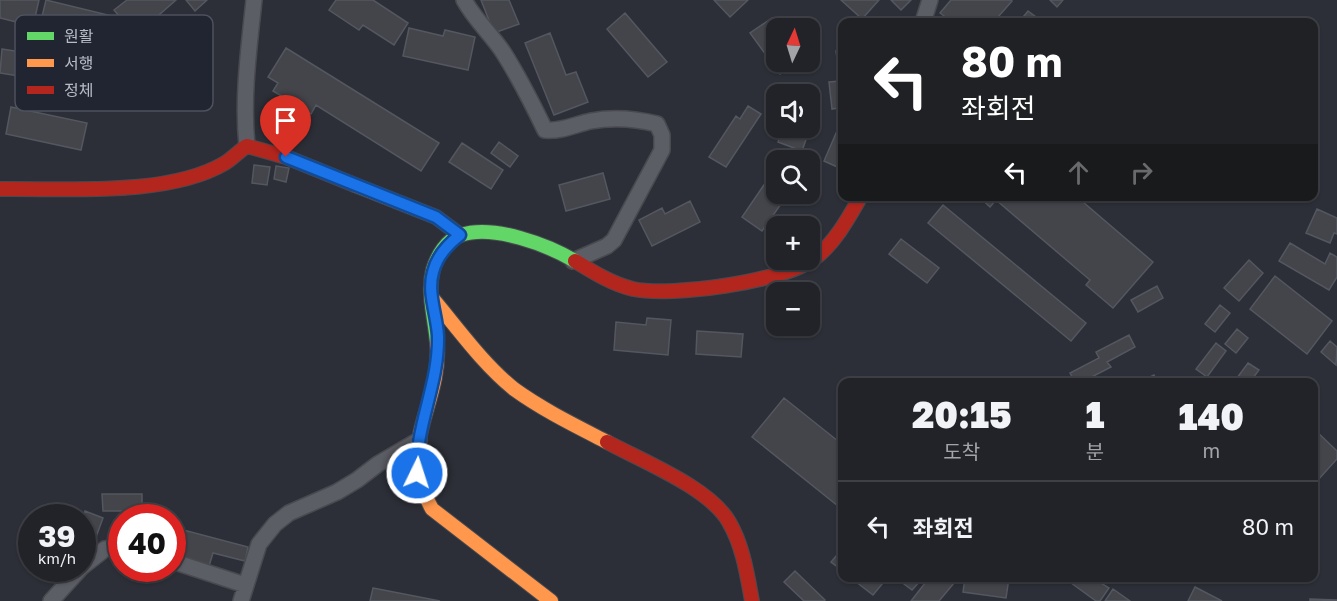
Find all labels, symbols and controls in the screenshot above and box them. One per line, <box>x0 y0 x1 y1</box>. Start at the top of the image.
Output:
legend <box>15 15 213 111</box>
north arrow <box>766 18 820 72</box>
map controls <box>766 18 820 336</box>
text: 원활 <box>64 26 94 46</box>
text: 80 m <box>961 36 1062 86</box>
icon: left <box>862 42 940 120</box>
text: 서행 <box>64 53 93 73</box>
text: 정체 <box>64 80 93 100</box>
button: sound <box>766 84 820 138</box>
text: 좌회전 <box>961 92 1036 124</box>
pin <box>260 95 311 157</box>
icon: arrive <box>269 104 302 137</box>
button: search <box>766 150 820 204</box>
icon: left <box>999 156 1032 189</box>
icon: ahead <box>1062 156 1095 189</box>
icon: right <box>1125 156 1158 189</box>
button: + <box>766 216 820 270</box>
button: − <box>766 282 820 336</box>
text: 20:15 <box>912 393 1012 436</box>
text: 1 <box>1086 393 1105 436</box>
text: 140 <box>1178 395 1244 438</box>
text: m <box>1202 438 1220 462</box>
text: 도착 <box>943 439 980 463</box>
text: 분 <box>1086 439 1104 463</box>
position arrow <box>385 441 449 505</box>
speed limit sign: 40 <box>108 504 186 582</box>
icon: left <box>862 510 895 543</box>
text: 80 m <box>1242 513 1294 540</box>
text: 좌회전 <box>913 514 974 541</box>
text: 39 <box>38 518 76 554</box>
text: km/h <box>38 549 76 567</box>

